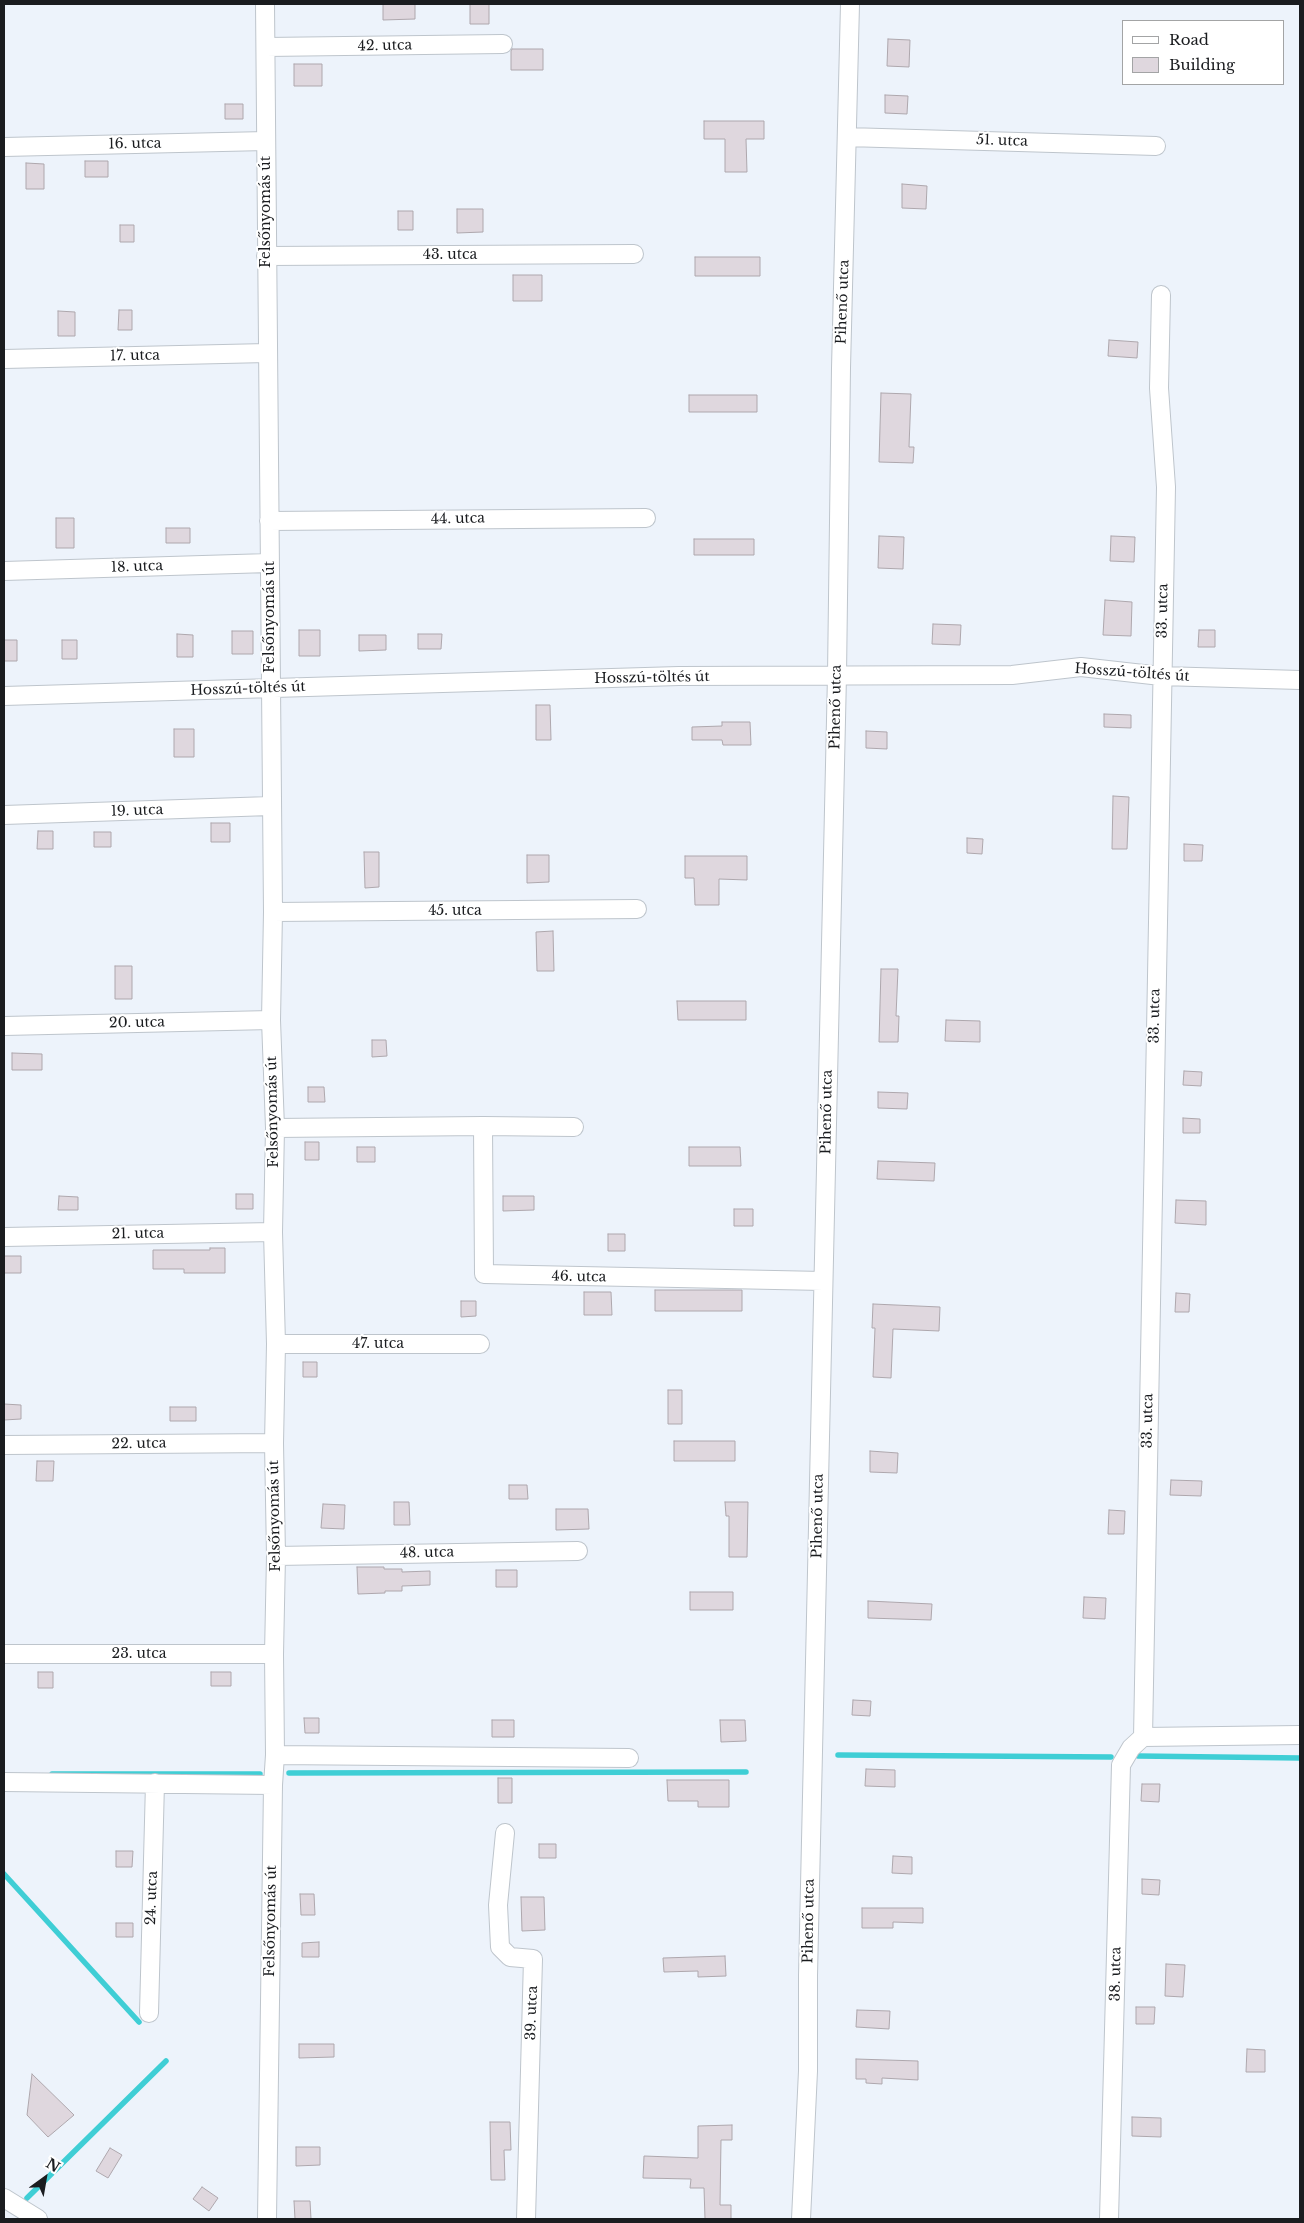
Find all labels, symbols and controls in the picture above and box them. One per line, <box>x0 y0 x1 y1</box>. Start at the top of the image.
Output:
legend <box>1122 20 1284 85</box>
text: Road <box>1169 30 1209 49</box>
street label: 42. utca <box>358 37 412 55</box>
text: Building <box>1169 55 1235 74</box>
street label: 51. utca <box>976 132 1028 150</box>
street label: 16. utca <box>108 135 162 153</box>
street label: Felsőnyomás út <box>258 156 274 268</box>
street label: 43. utca <box>423 247 477 263</box>
street label: Pihenő utca <box>833 259 853 345</box>
street label: 17. utca <box>110 347 160 365</box>
street label: 44. utca <box>431 510 485 528</box>
street label: 18. utca <box>111 558 163 576</box>
street label: Felsőnyomás út <box>262 561 278 673</box>
street label: 33. utca <box>1154 583 1172 639</box>
street label: Hosszú-töltés út <box>1074 661 1190 685</box>
street label: Pihenő utca <box>827 664 845 750</box>
street label: Hosszú-töltés út <box>594 669 710 687</box>
street label: Hosszú-töltés út <box>190 679 306 699</box>
street label: 19. utca <box>110 802 164 820</box>
street label: 45. utca <box>428 903 482 919</box>
street label: 33. utca <box>1146 988 1164 1044</box>
street label: 20. utca <box>109 1014 165 1032</box>
street label: Felsőnyomás út <box>264 1056 282 1168</box>
street label: Pihenő utca <box>818 1069 836 1155</box>
street label: 21. utca <box>112 1225 164 1243</box>
street label: 46. utca <box>551 1268 607 1286</box>
street label: 47. utca <box>352 1336 404 1352</box>
street label: 33. utca <box>1139 1393 1157 1449</box>
street label: 22. utca <box>111 1435 167 1453</box>
street label: Felsőnyomás út <box>266 1460 284 1572</box>
street label: Pihenő utca <box>809 1473 827 1559</box>
street label: 48. utca <box>400 1544 454 1562</box>
street label: 23. utca <box>112 1646 166 1662</box>
street label: Felsőnyomás út <box>262 1865 280 1977</box>
street label: 24. utca <box>143 1870 161 1926</box>
street label: Pihenő utca <box>800 1878 818 1964</box>
street label: 38. utca <box>1107 1946 1125 2002</box>
street label: 39. utca <box>523 1985 541 2041</box>
north arrow <box>20 2153 70 2203</box>
text: N <box>43 2154 63 2176</box>

